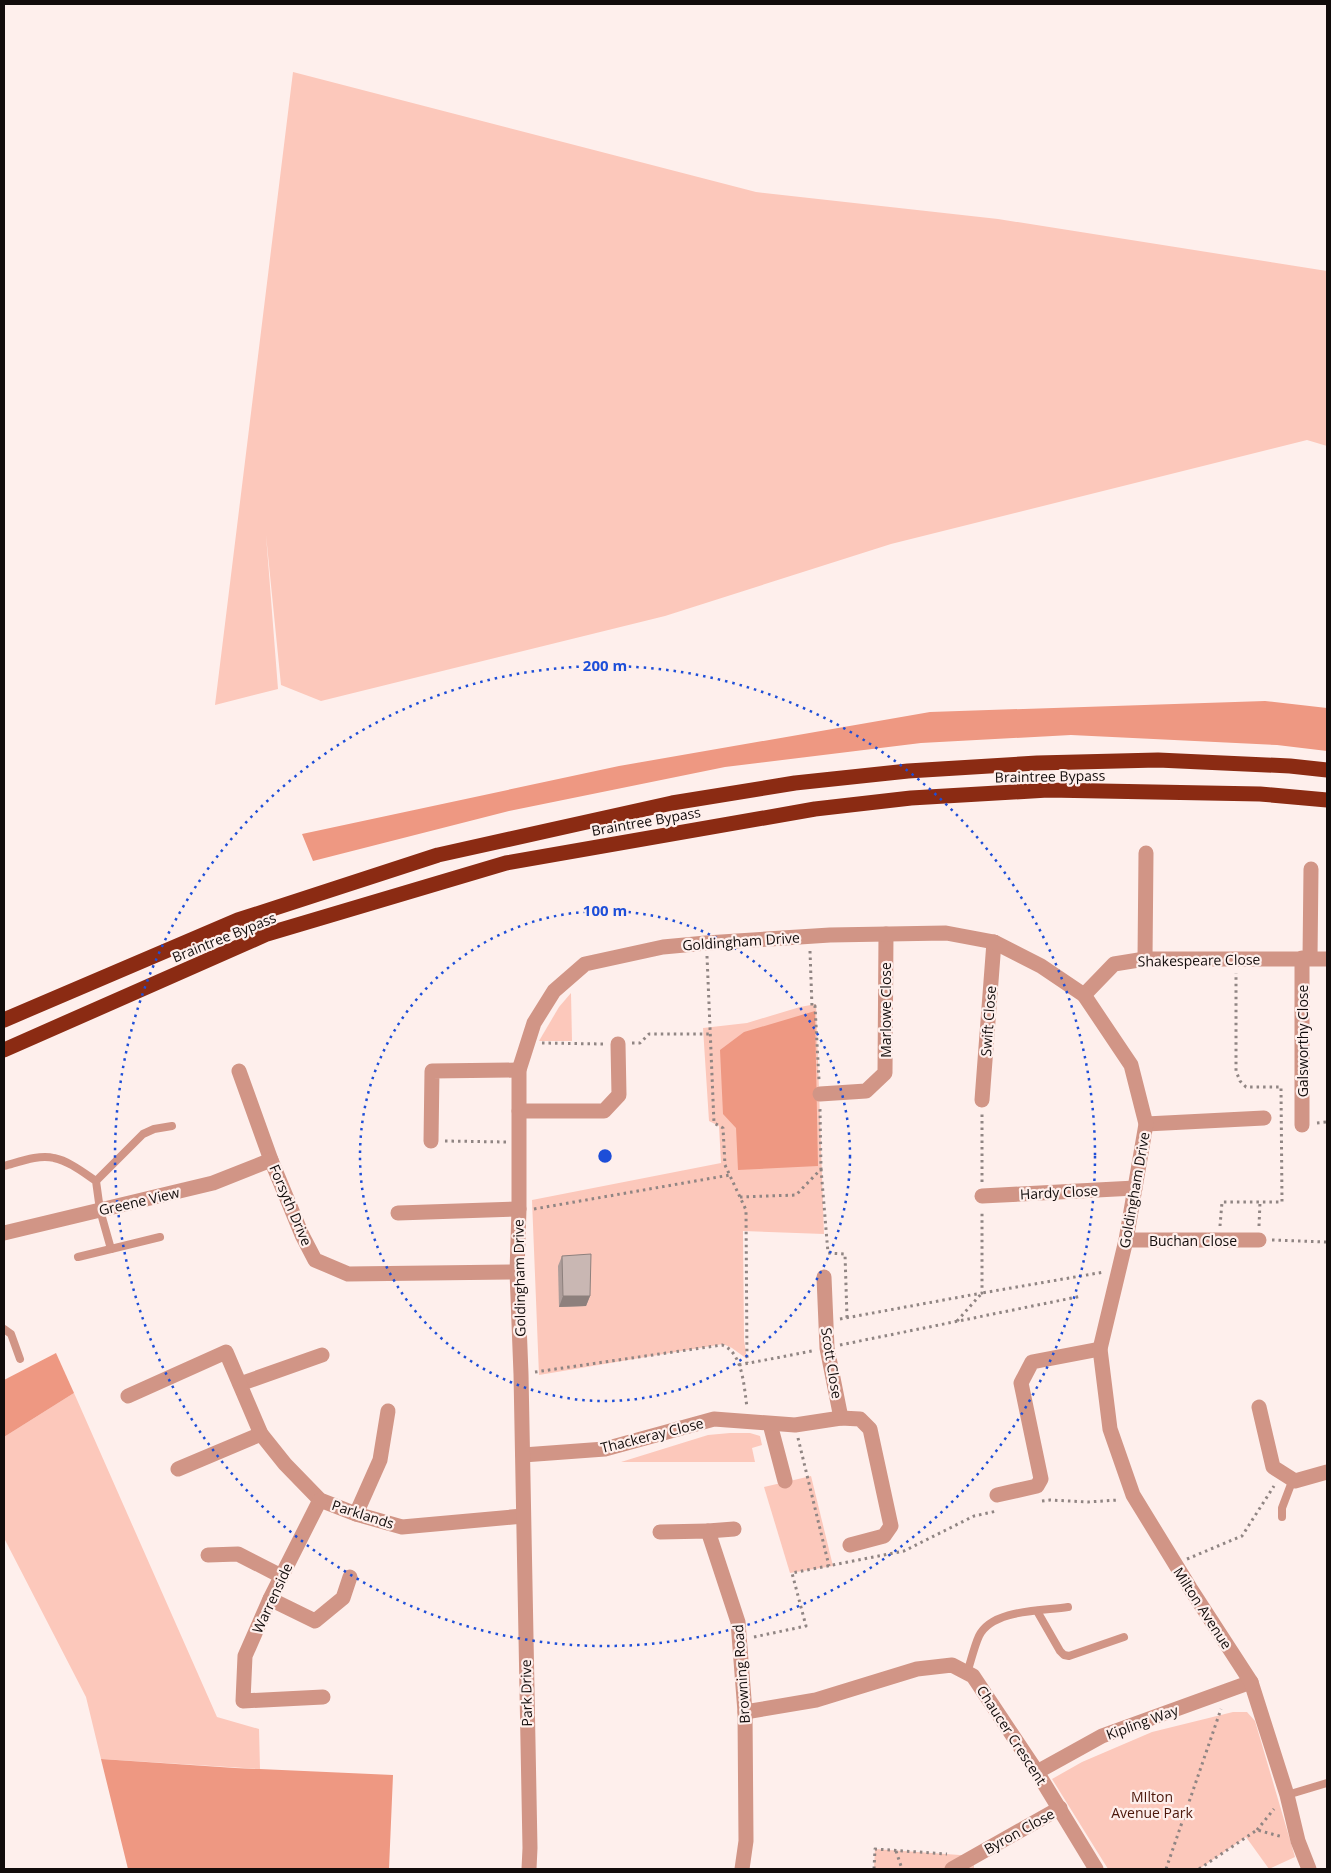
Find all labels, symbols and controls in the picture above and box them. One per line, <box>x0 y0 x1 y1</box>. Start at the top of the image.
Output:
text: 200 m <box>583 655 627 675</box>
street label: Braintree Bypass <box>995 766 1106 786</box>
street label: Braintree Bypass <box>590 802 702 840</box>
text: 100 m <box>583 900 627 920</box>
street label: Braintree Bypass <box>169 907 279 967</box>
street label: Goldingham Drive <box>682 927 800 955</box>
street label: Shakespeare Close <box>1138 949 1261 971</box>
street label: Marlowe Close <box>876 962 895 1058</box>
street label: Swift Close <box>976 985 1000 1057</box>
street label: Galsworthy Close <box>1293 985 1312 1097</box>
street label: Goldingham Drive <box>1114 1130 1154 1250</box>
centre of rings <box>596 1147 614 1165</box>
street label: Forsyth Drive <box>265 1161 317 1249</box>
street label: Hardy Close <box>1019 1180 1099 1204</box>
street label: Greene View <box>97 1182 181 1220</box>
street label: Goldingham Drive <box>508 1219 530 1337</box>
street label: Buchan Close <box>1149 1231 1237 1250</box>
street label: Scott Close <box>817 1326 847 1400</box>
street label: Thackeray Close <box>599 1413 706 1457</box>
street label: Parklands <box>329 1495 397 1533</box>
street label: Warrenside <box>247 1560 297 1636</box>
street label: Milton Avenue <box>1169 1563 1237 1653</box>
street label: Browning Road <box>728 1624 754 1724</box>
street label: Park Drive <box>516 1659 536 1727</box>
street label: Chaucer Crescent <box>973 1682 1051 1788</box>
street label: Kipling Way <box>1103 1700 1182 1744</box>
park label: MIlton Avenue Park <box>1111 1787 1193 1822</box>
street label: Byron Close <box>980 1804 1058 1858</box>

